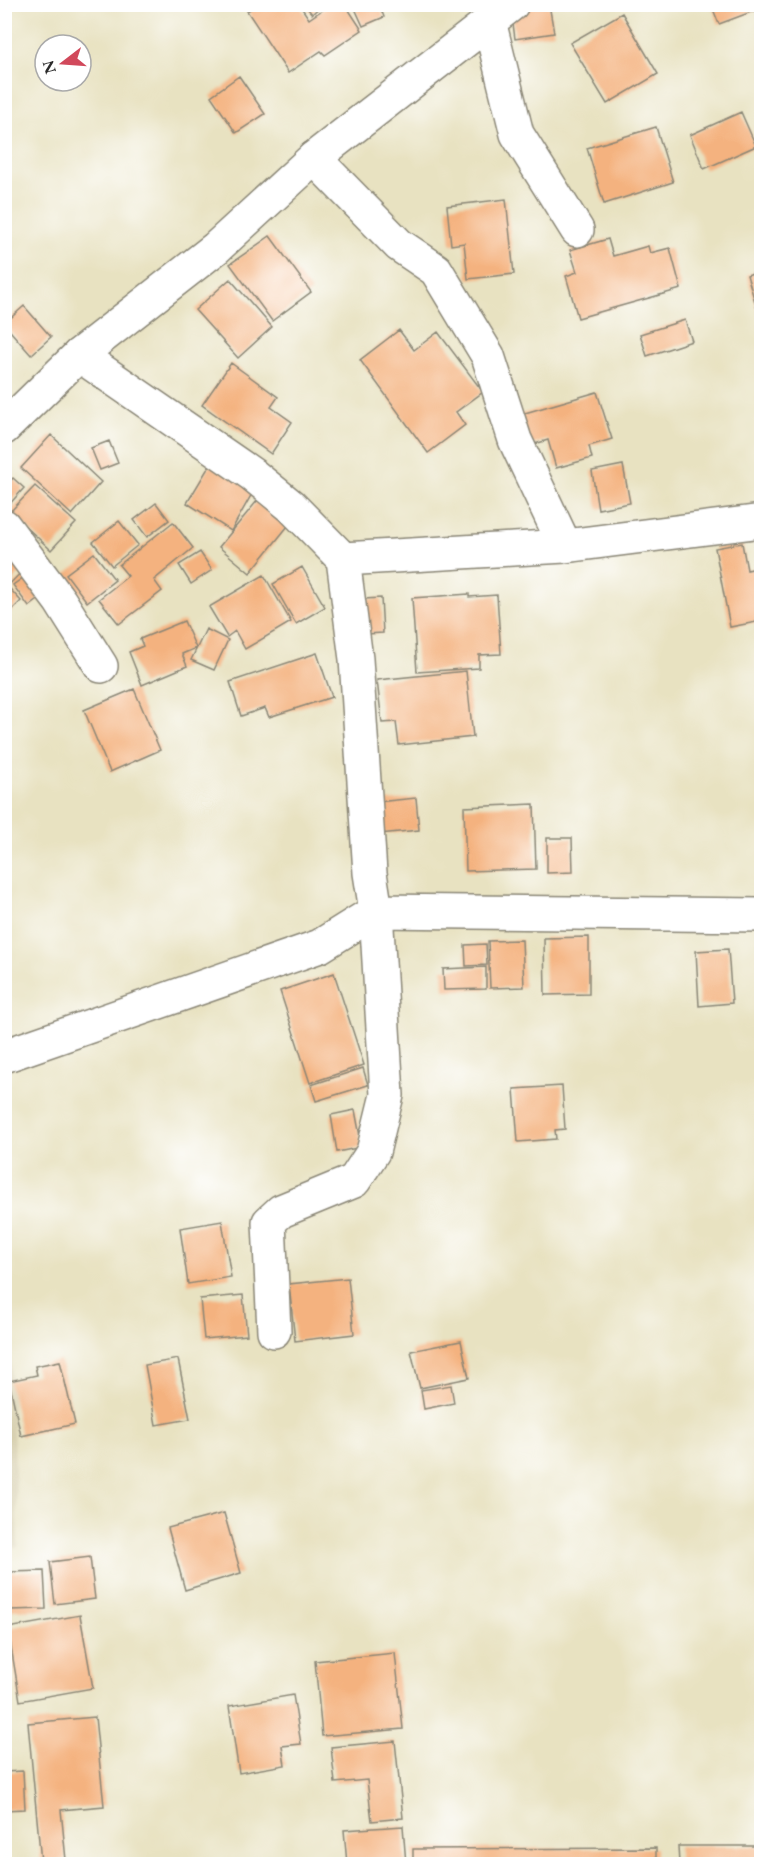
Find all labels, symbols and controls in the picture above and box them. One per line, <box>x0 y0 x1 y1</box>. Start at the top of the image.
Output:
north arrow <box>33 33 93 93</box>
text: N <box>37 58 61 77</box>

